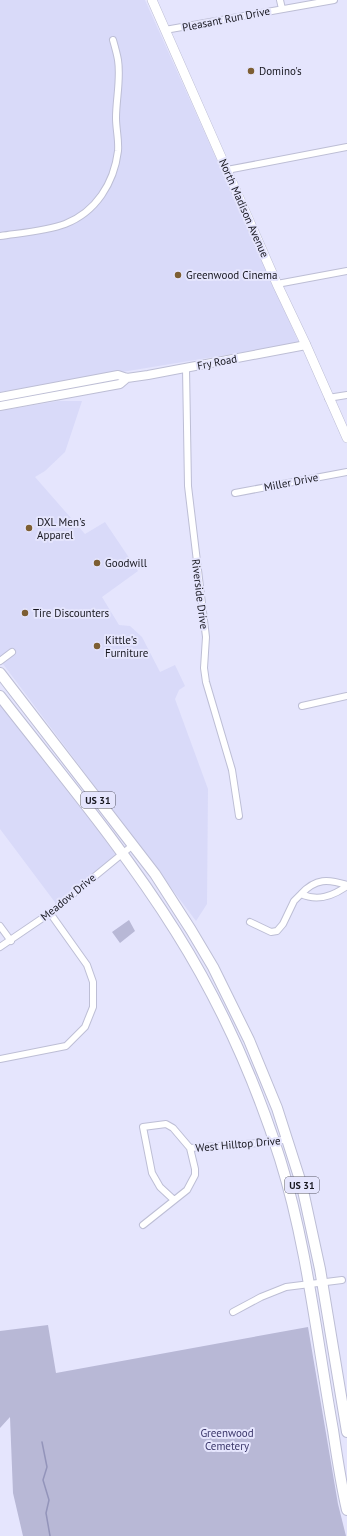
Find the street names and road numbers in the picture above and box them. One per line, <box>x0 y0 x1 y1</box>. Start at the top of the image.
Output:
street label: Pleasant Run Drive <box>181 4 271 34</box>
street label: North Madison Avenue <box>216 156 272 260</box>
street label: Fry Road <box>196 351 238 373</box>
street label: Miller Drive <box>263 470 320 494</box>
street label: Riverside Drive <box>189 558 211 630</box>
road number: US 31 <box>81 792 115 808</box>
street label: Meadow Drive <box>38 870 99 923</box>
street label: West Hilltop Drive <box>195 1133 282 1155</box>
road number: US 31 <box>285 1177 319 1193</box>

